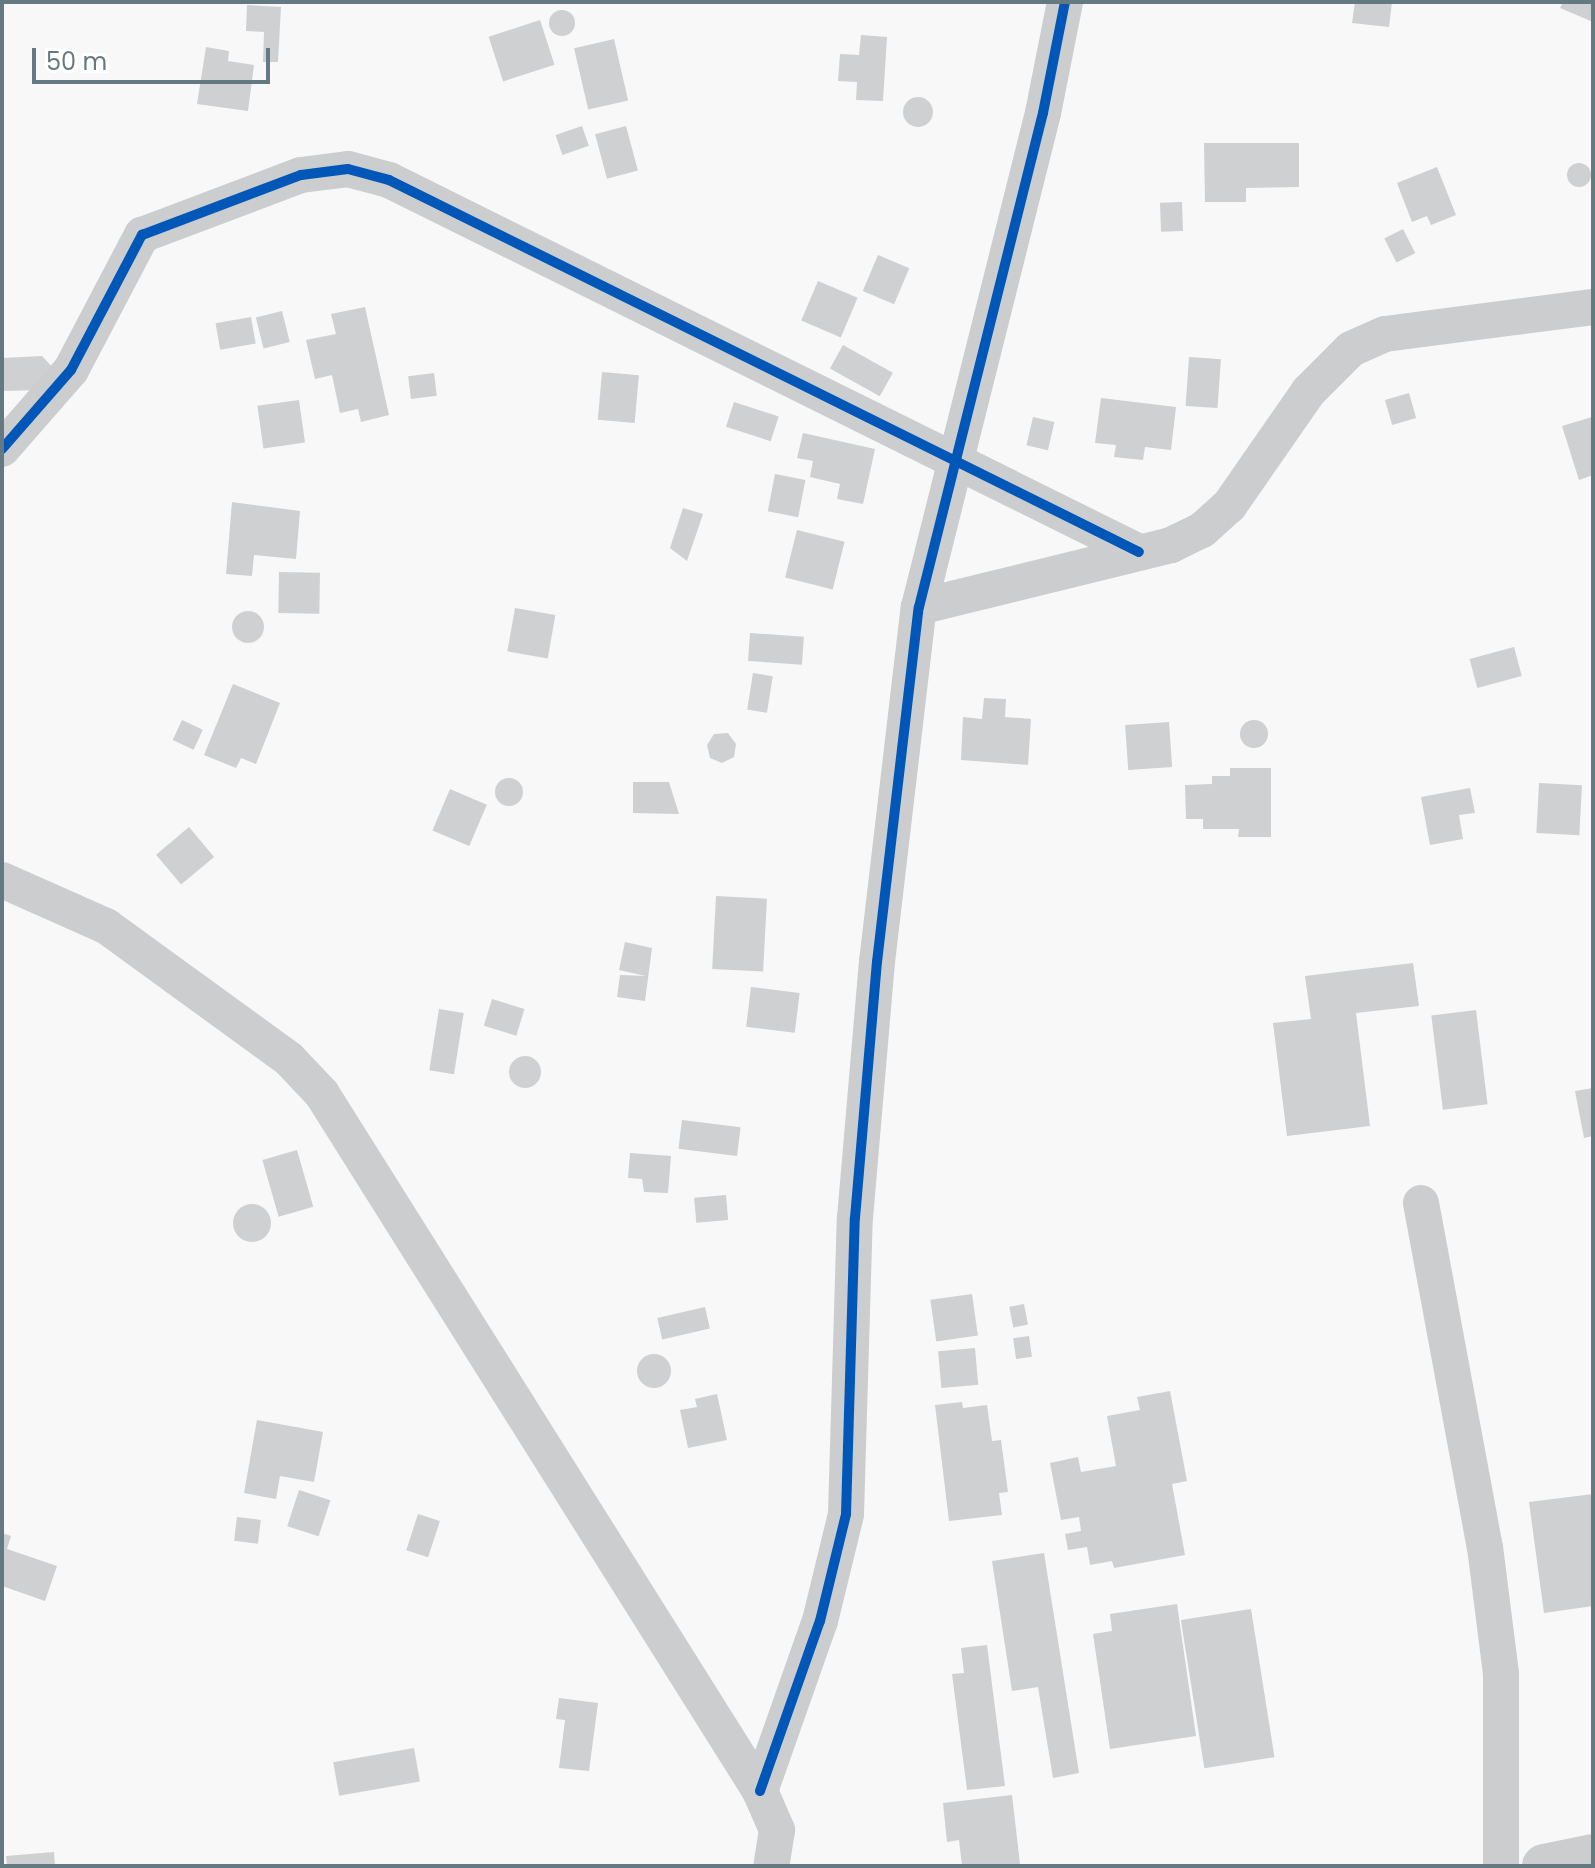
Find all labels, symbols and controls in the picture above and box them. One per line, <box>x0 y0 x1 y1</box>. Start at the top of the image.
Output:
scale bar <box>36 32 274 82</box>
text: 50 m <box>46 45 107 78</box>

